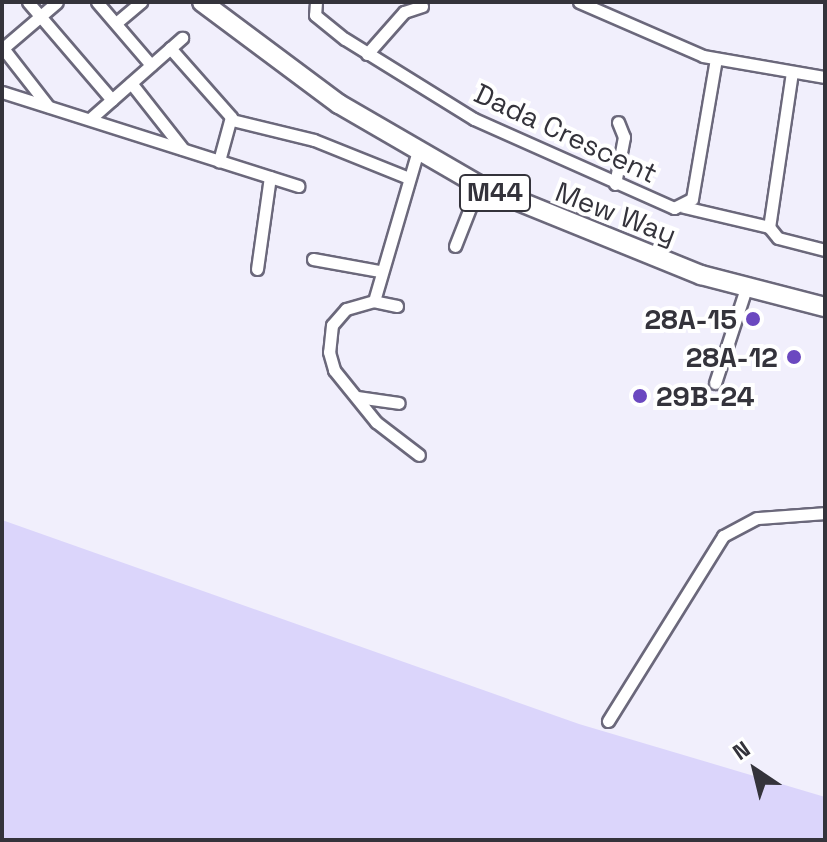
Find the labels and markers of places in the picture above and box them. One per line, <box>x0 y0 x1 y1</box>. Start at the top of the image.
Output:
place label: 28A-15 <box>644 302 737 336</box>
marker: 28A-15 <box>744 310 762 328</box>
place label: 28A-12 <box>686 340 778 374</box>
marker: 28A-12 <box>785 348 803 366</box>
place label: 29B-24 <box>656 379 755 413</box>
marker: 29B-24 <box>631 387 649 405</box>

